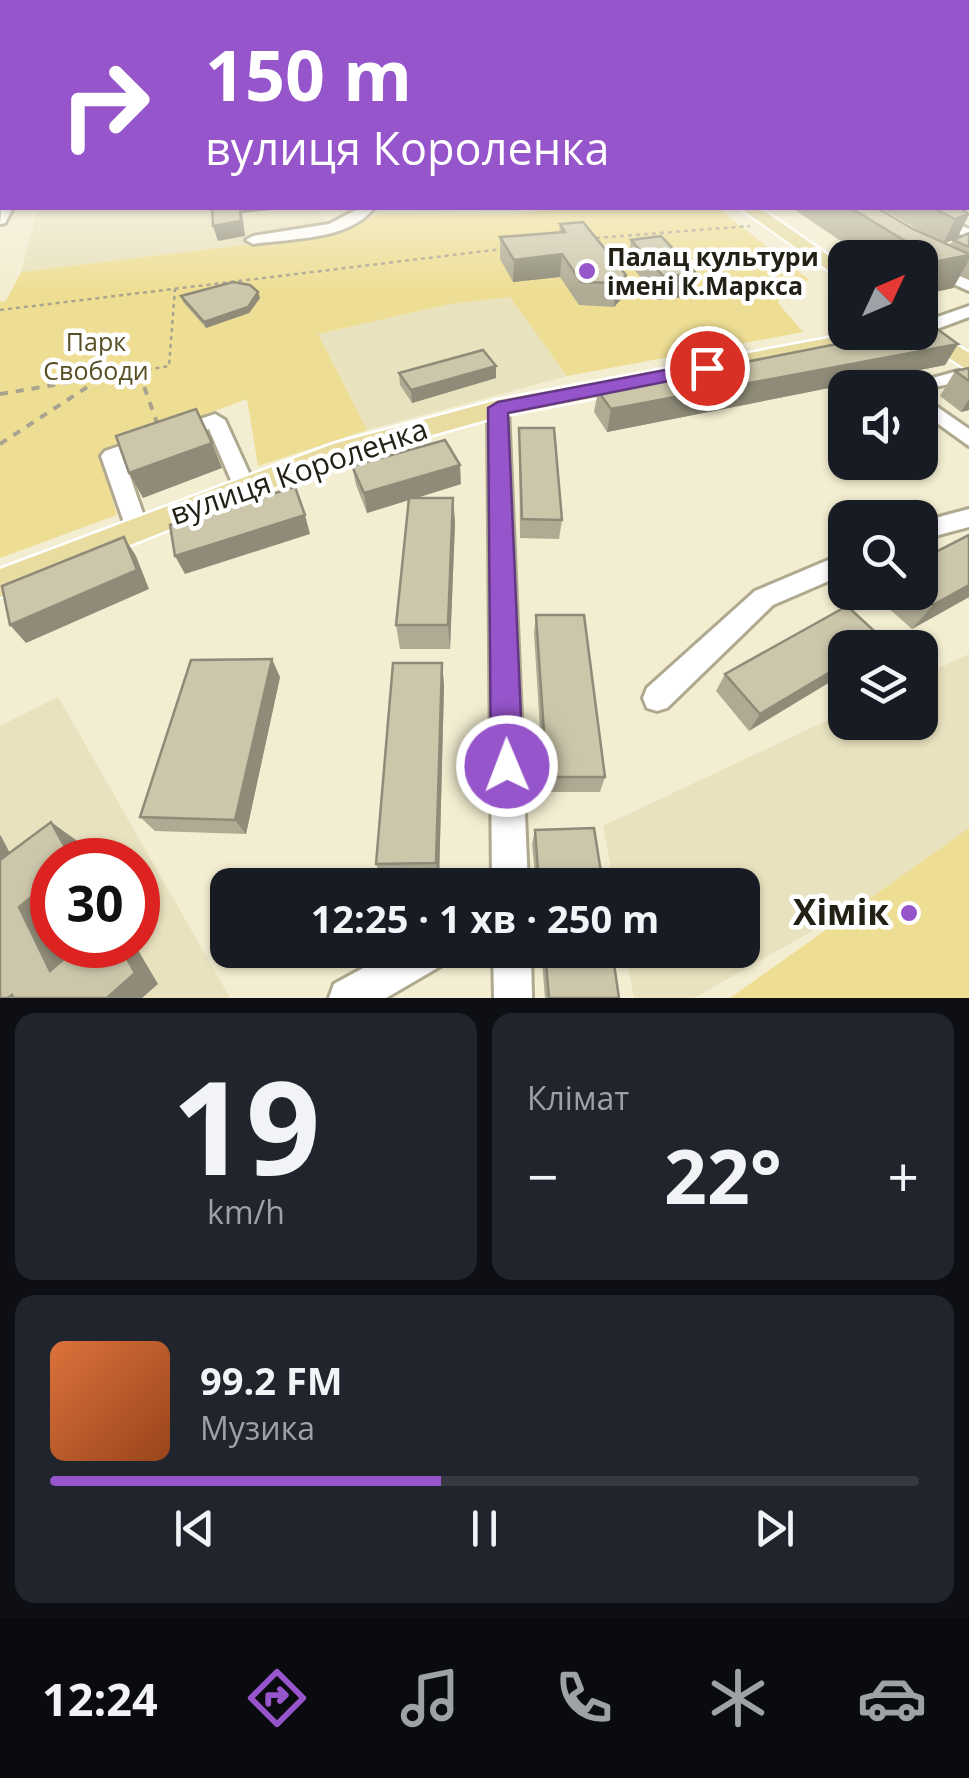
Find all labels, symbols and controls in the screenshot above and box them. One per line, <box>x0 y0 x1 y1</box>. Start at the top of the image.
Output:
text: 150 m <box>205 26 412 122</box>
icon: right <box>40 40 170 170</box>
text: вулиця Короленка <box>205 117 609 178</box>
place label: Палац культури імені К.Маркса <box>607 239 819 302</box>
north arrow <box>828 240 938 350</box>
map controls <box>828 240 938 740</box>
marker: Палац культури імені К.Маркса <box>576 260 598 282</box>
park label: Парк Свободи <box>43 324 149 387</box>
pin <box>665 326 750 411</box>
icon: arrive <box>680 341 735 396</box>
button: sound <box>828 370 938 480</box>
street label: вулиця Короленка <box>164 407 433 534</box>
button: search <box>828 500 938 610</box>
button: layers <box>828 630 938 740</box>
position arrow <box>455 714 559 818</box>
speed limit sign: 30 <box>30 838 160 968</box>
place label: Хімік <box>793 888 889 935</box>
text: 12:25 · 1 хв · 250 m <box>311 892 659 944</box>
marker: Хімік <box>898 902 920 924</box>
text: 19 <box>172 1036 320 1213</box>
text: Клімат <box>527 1076 629 1119</box>
text: 22° <box>664 1124 782 1226</box>
text: − <box>527 1138 558 1213</box>
text: + <box>888 1138 919 1213</box>
text: km/h <box>207 1190 285 1233</box>
text: 99.2 FM <box>200 1354 343 1406</box>
text: Музика <box>200 1406 315 1449</box>
icon: previous <box>167 1501 222 1556</box>
icon: pause <box>457 1501 512 1556</box>
icon: next <box>747 1501 802 1556</box>
icon: directions <box>242 1663 312 1733</box>
icon: music <box>395 1663 465 1733</box>
icon: phone <box>549 1663 619 1733</box>
icon: climate <box>703 1663 773 1733</box>
icon: car <box>857 1663 927 1733</box>
text: 12:24 <box>42 1668 158 1729</box>

